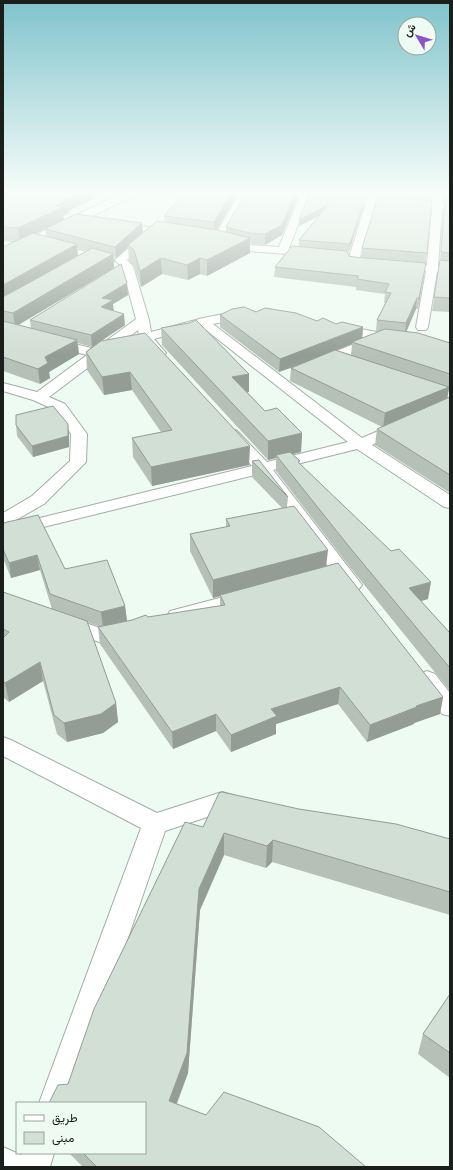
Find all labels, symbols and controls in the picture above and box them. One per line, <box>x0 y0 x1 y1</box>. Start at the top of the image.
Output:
north arrow <box>397 16 437 56</box>
text: ش <box>400 20 419 39</box>
legend <box>16 1102 146 1154</box>
text: طريق <box>52 1110 78 1126</box>
text: مبنى <box>52 1130 74 1146</box>

